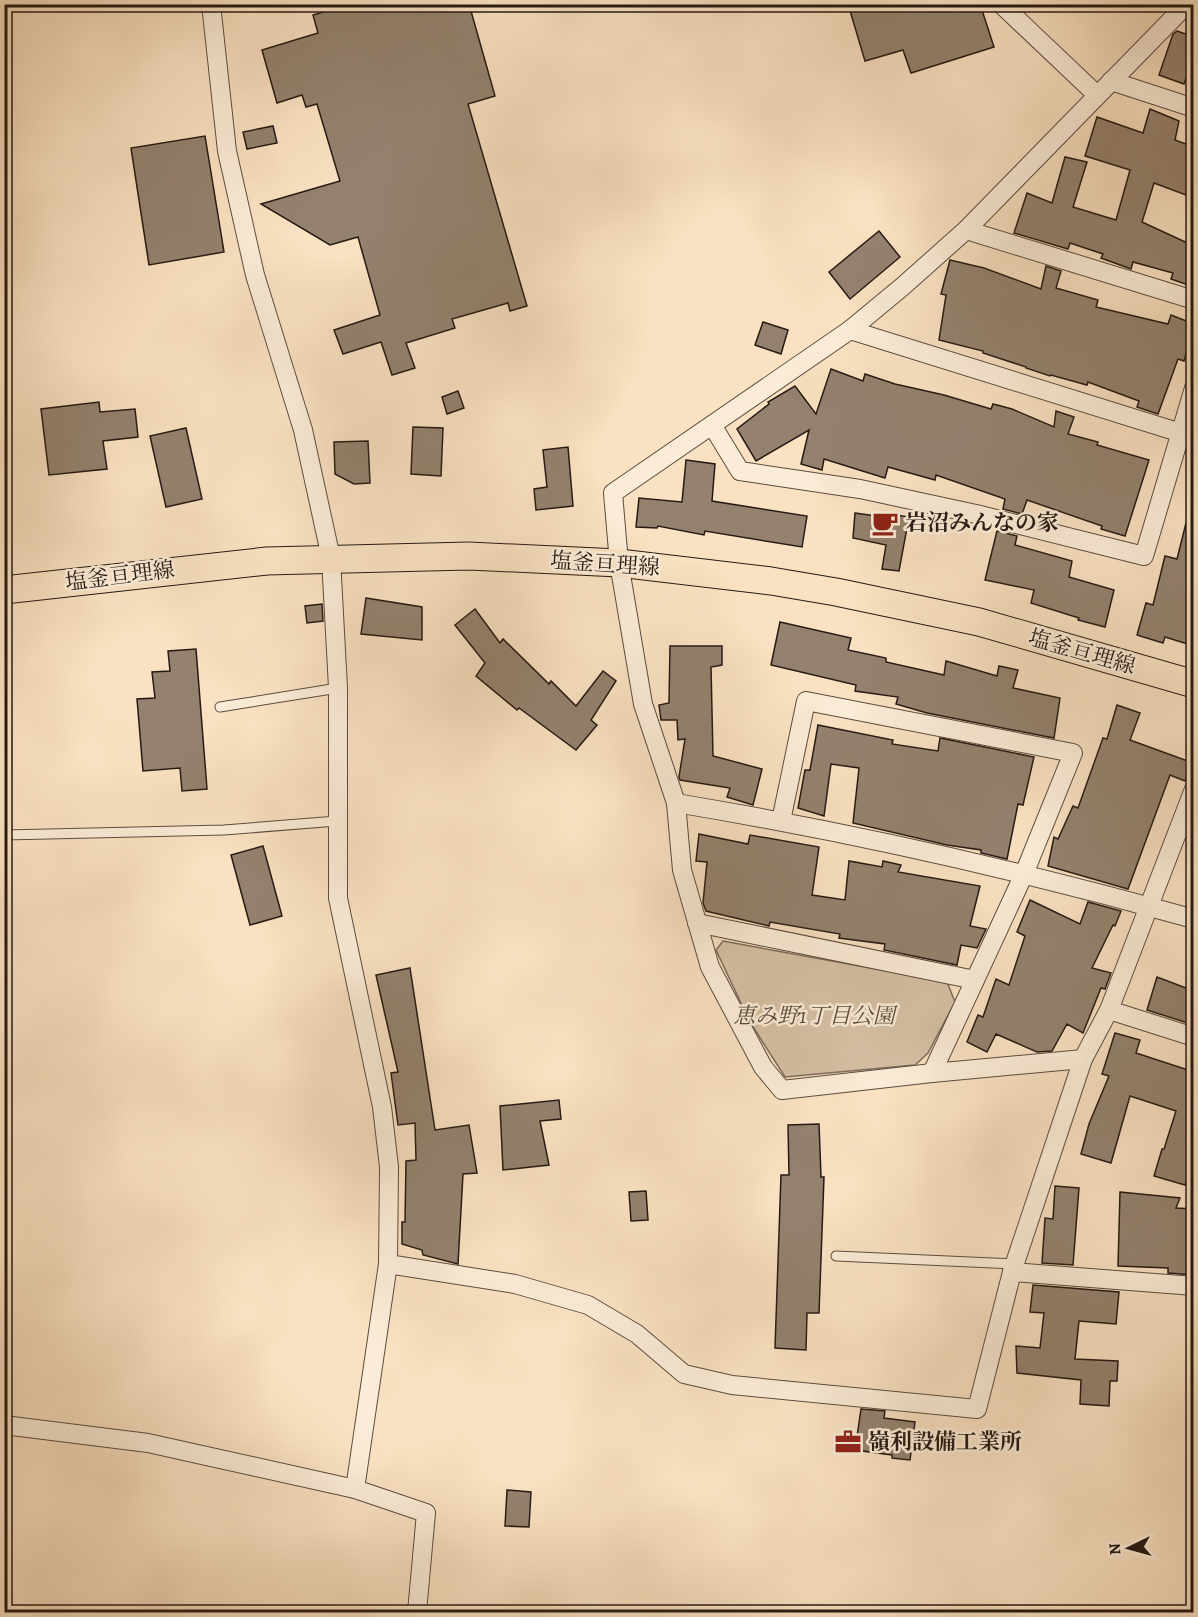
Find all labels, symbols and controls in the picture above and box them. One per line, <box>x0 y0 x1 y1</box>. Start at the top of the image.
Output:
cafe icon: 岩沼みんなの家 <box>870 508 900 538</box>
place label: 岩沼みんなの家 <box>905 508 1059 538</box>
street label: 塩釜亘理線 <box>549 545 661 583</box>
street label: 塩釜亘理線 <box>64 554 176 598</box>
street label: 塩釜亘理線 <box>1025 622 1139 682</box>
park label: 恵み野1丁目公園 <box>733 1001 898 1031</box>
office icon: 嶺利設備工業所 <box>833 1427 863 1457</box>
place label: 嶺利設備工業所 <box>868 1427 1022 1457</box>
north arrow <box>1099 1518 1159 1578</box>
text: N <box>1104 1542 1127 1556</box>

